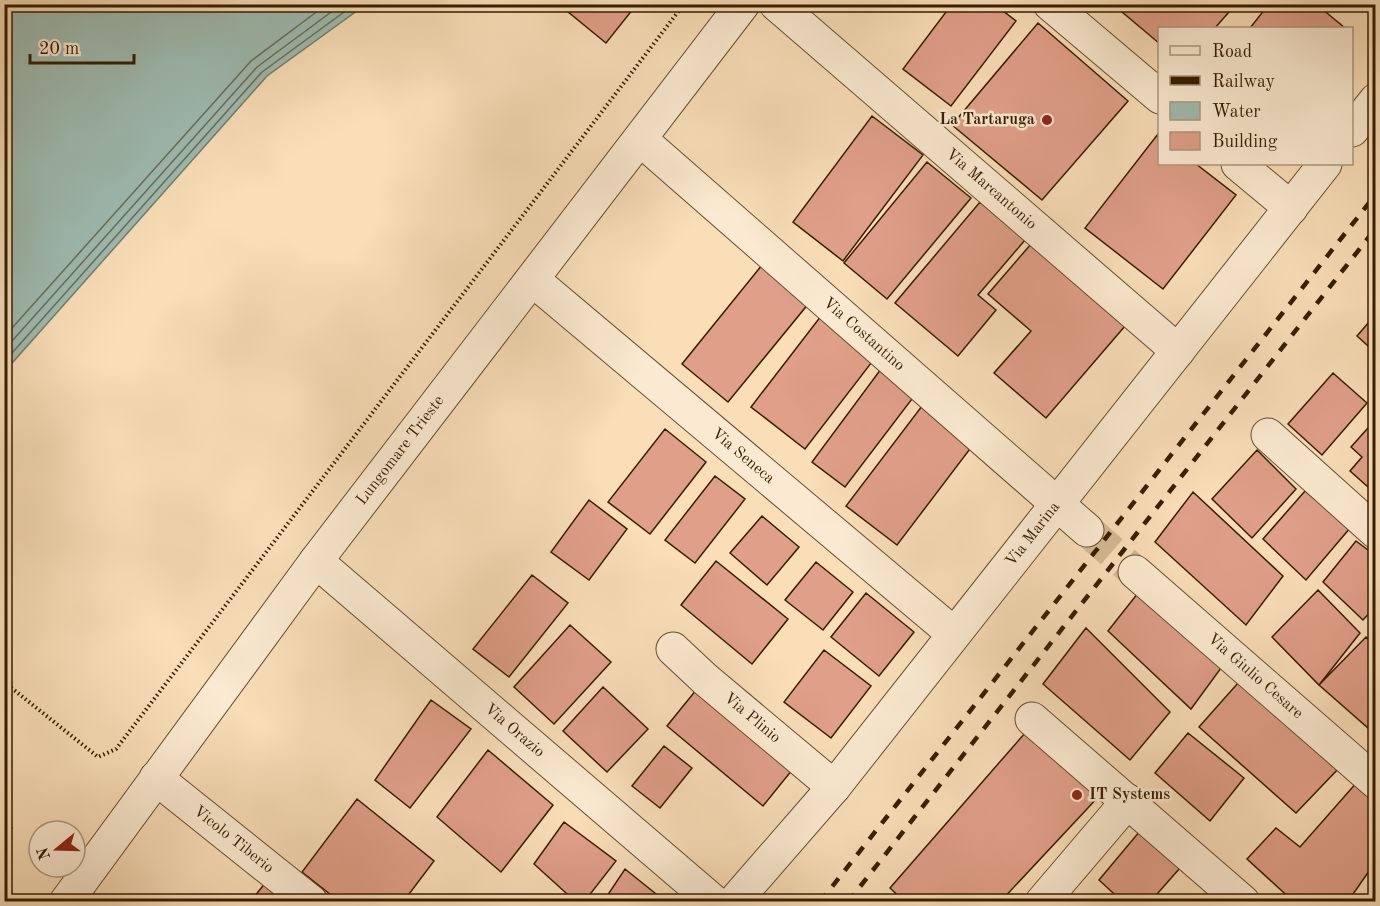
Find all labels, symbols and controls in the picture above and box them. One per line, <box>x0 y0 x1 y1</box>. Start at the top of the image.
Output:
scale bar <box>30 27 134 65</box>
legend <box>1158 27 1353 165</box>
text: 20 m <box>39 40 79 58</box>
text: Road <box>1212 43 1252 61</box>
text: Railway <box>1212 73 1275 91</box>
text: Water <box>1212 103 1261 121</box>
place label: La Tartaruga <box>939 112 1035 128</box>
marker: La Tartaruga <box>1040 113 1054 127</box>
text: Building <box>1212 133 1278 151</box>
street label: Via Marcantonio <box>943 146 1040 233</box>
street label: Via Costantino <box>820 295 907 374</box>
street label: Lungomare Trieste <box>354 393 448 508</box>
street label: Via Seneca <box>708 426 777 487</box>
street label: Via Marina <box>1003 499 1063 570</box>
street label: Via Giulio Cesare <box>1204 631 1306 722</box>
street label: Via Plinio <box>720 690 783 747</box>
street label: Via Orazio <box>481 701 547 761</box>
place label: IT Systems <box>1089 787 1170 803</box>
marker: IT Systems <box>1070 788 1084 802</box>
street label: Vicolo Tiberio <box>190 803 277 877</box>
north arrow <box>27 819 87 879</box>
text: N <box>35 844 54 862</box>

